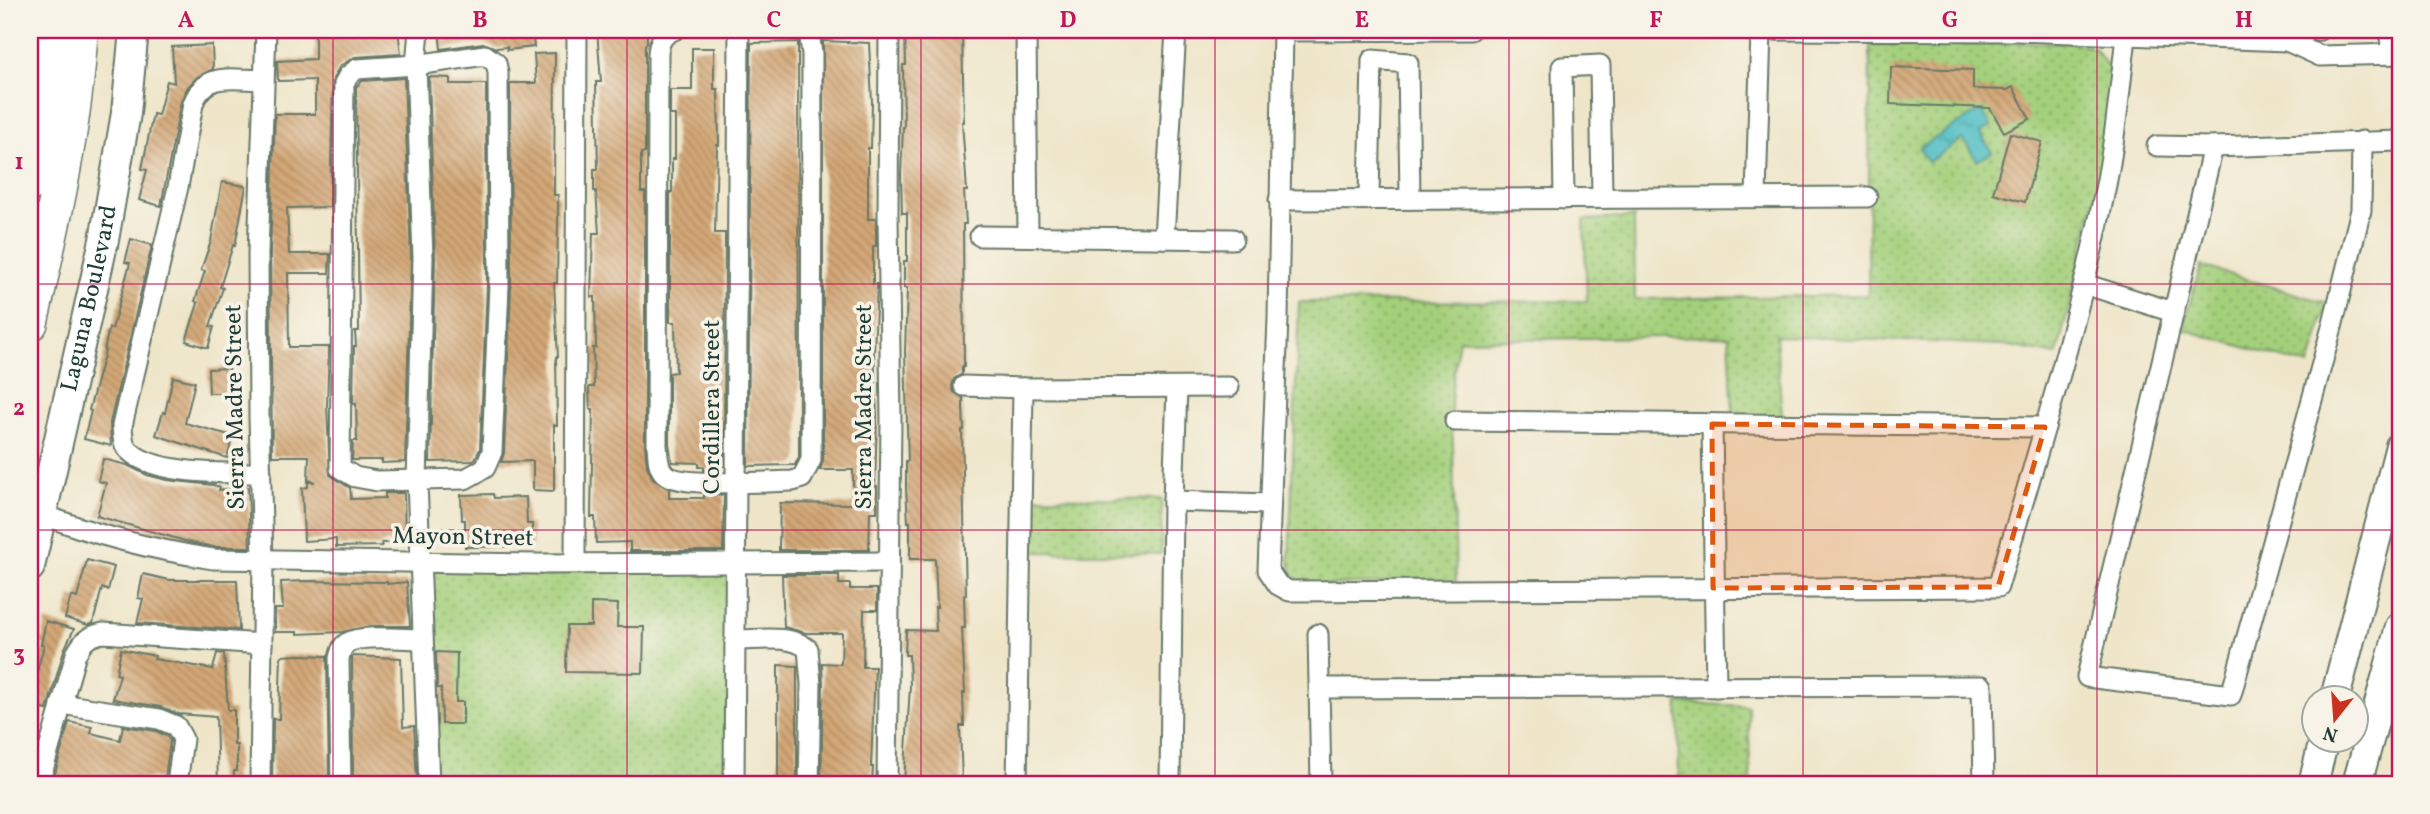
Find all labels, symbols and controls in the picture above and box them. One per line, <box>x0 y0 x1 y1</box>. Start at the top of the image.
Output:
text: A <box>178 5 194 37</box>
text: B <box>472 5 488 37</box>
text: C <box>767 5 781 37</box>
text: D <box>1060 5 1077 37</box>
text: E <box>1355 5 1369 37</box>
text: F <box>1649 5 1663 37</box>
text: G <box>1942 5 1958 37</box>
text: H <box>2235 5 2253 37</box>
text: 1 <box>14 147 24 179</box>
street label: Laguna Boulevard <box>53 203 127 395</box>
street label: Sierra Madre Street <box>217 304 255 510</box>
street label: Sierra Madre Street <box>848 304 882 510</box>
street label: Cordillera Street <box>696 320 730 494</box>
text: 2 <box>13 393 25 425</box>
street label: Mayon Street <box>392 520 534 556</box>
text: 3 <box>13 639 25 671</box>
north arrow <box>2300 684 2370 754</box>
text: N <box>2320 719 2341 748</box>

